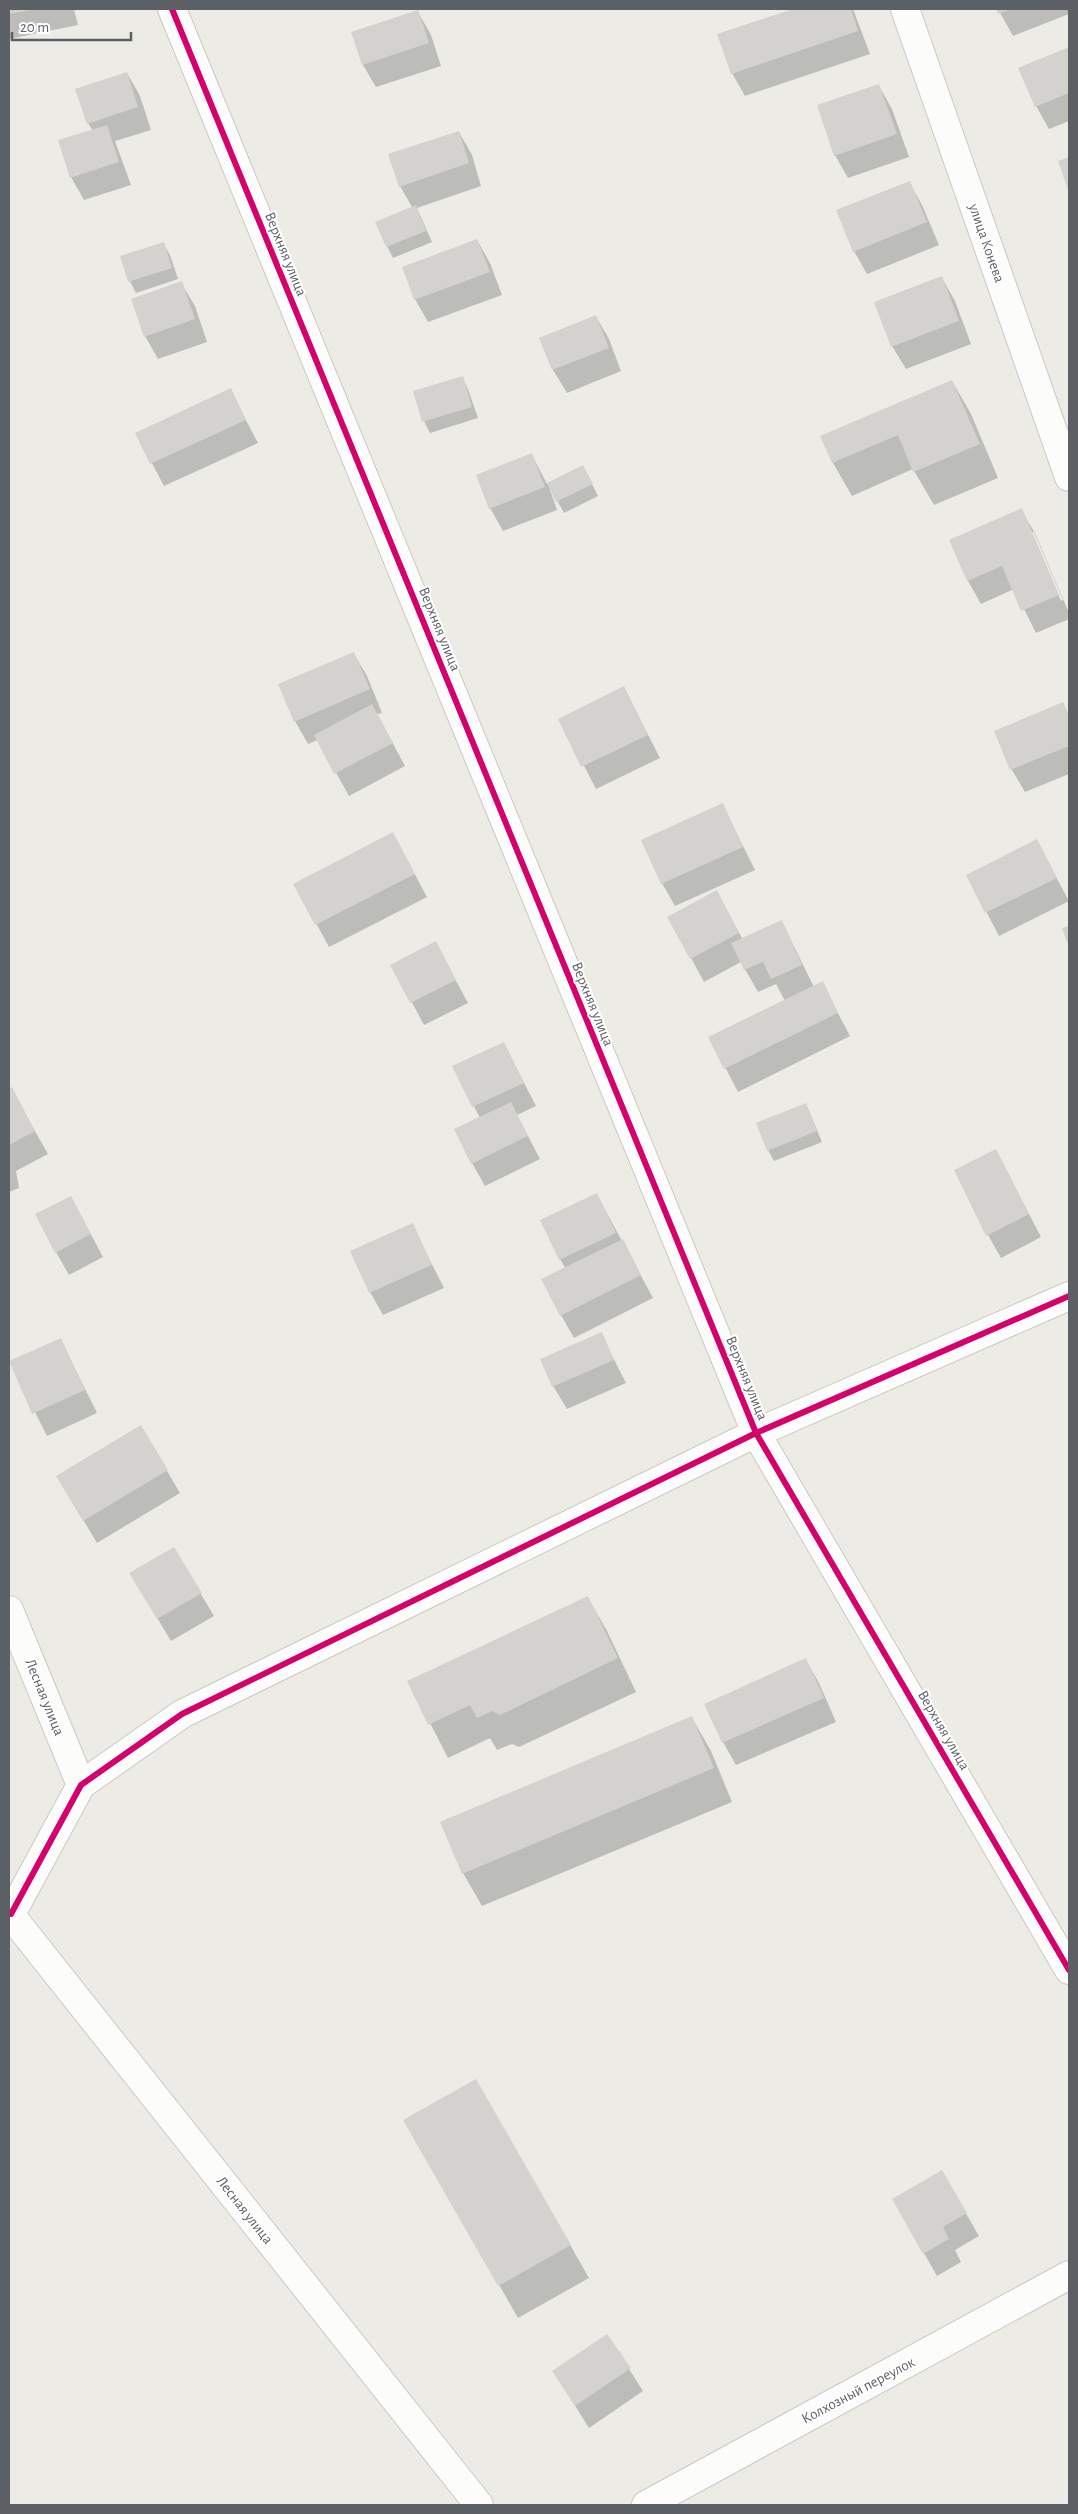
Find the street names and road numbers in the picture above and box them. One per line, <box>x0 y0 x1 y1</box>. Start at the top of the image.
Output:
street label: улица Конева <box>966 201 1007 285</box>
street label: Верхняя улица <box>262 210 309 298</box>
street label: Верхняя улица <box>416 585 463 673</box>
street label: Верхняя улица <box>569 960 616 1048</box>
street label: Верхняя улица <box>723 1334 770 1422</box>
street label: Лесная улица <box>22 1657 67 1738</box>
street label: Верхняя улица <box>915 1688 972 1773</box>
street label: Лесная улица <box>214 2174 276 2247</box>
street label: Колхозный переулок <box>799 2354 917 2427</box>

